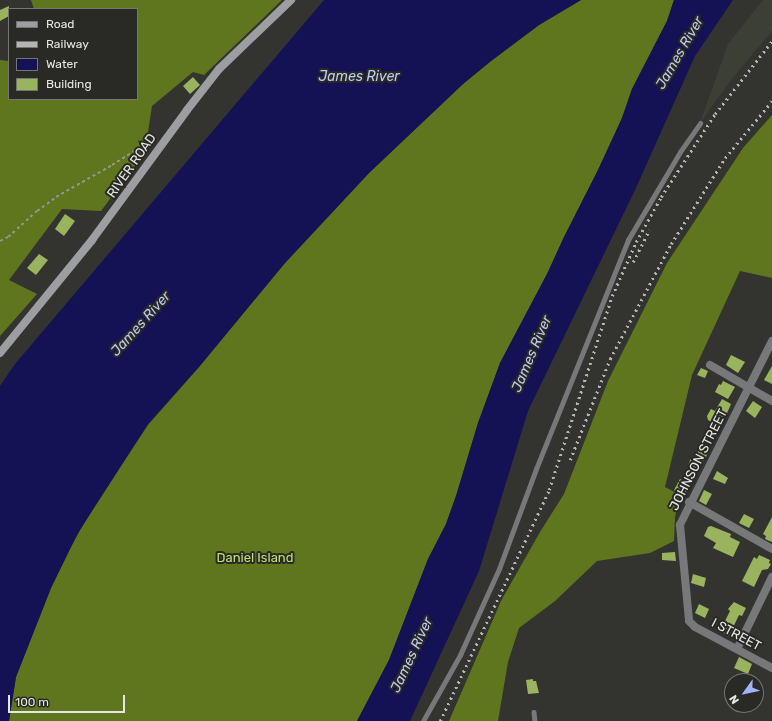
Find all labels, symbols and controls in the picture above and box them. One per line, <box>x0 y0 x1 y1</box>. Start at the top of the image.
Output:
legend <box>8 8 138 100</box>
water label: James River <box>652 14 708 92</box>
text: Road <box>46 17 74 31</box>
text: Railway <box>46 37 89 51</box>
text: Water <box>46 57 78 71</box>
water label: James River <box>318 69 400 85</box>
text: Building <box>46 77 92 91</box>
street label: RIVER ROAD <box>104 131 160 201</box>
water label: James River <box>108 288 174 360</box>
water label: James River <box>508 313 556 395</box>
street label: JOHNSON STREET <box>667 407 731 513</box>
park label: Daniel Island <box>217 550 293 566</box>
water label: James River <box>387 615 437 695</box>
street label: I STREET <box>708 615 764 655</box>
north arrow <box>724 673 764 713</box>
scale bar <box>10 687 127 713</box>
text: N <box>727 692 742 706</box>
text: 100 m <box>15 695 49 709</box>

